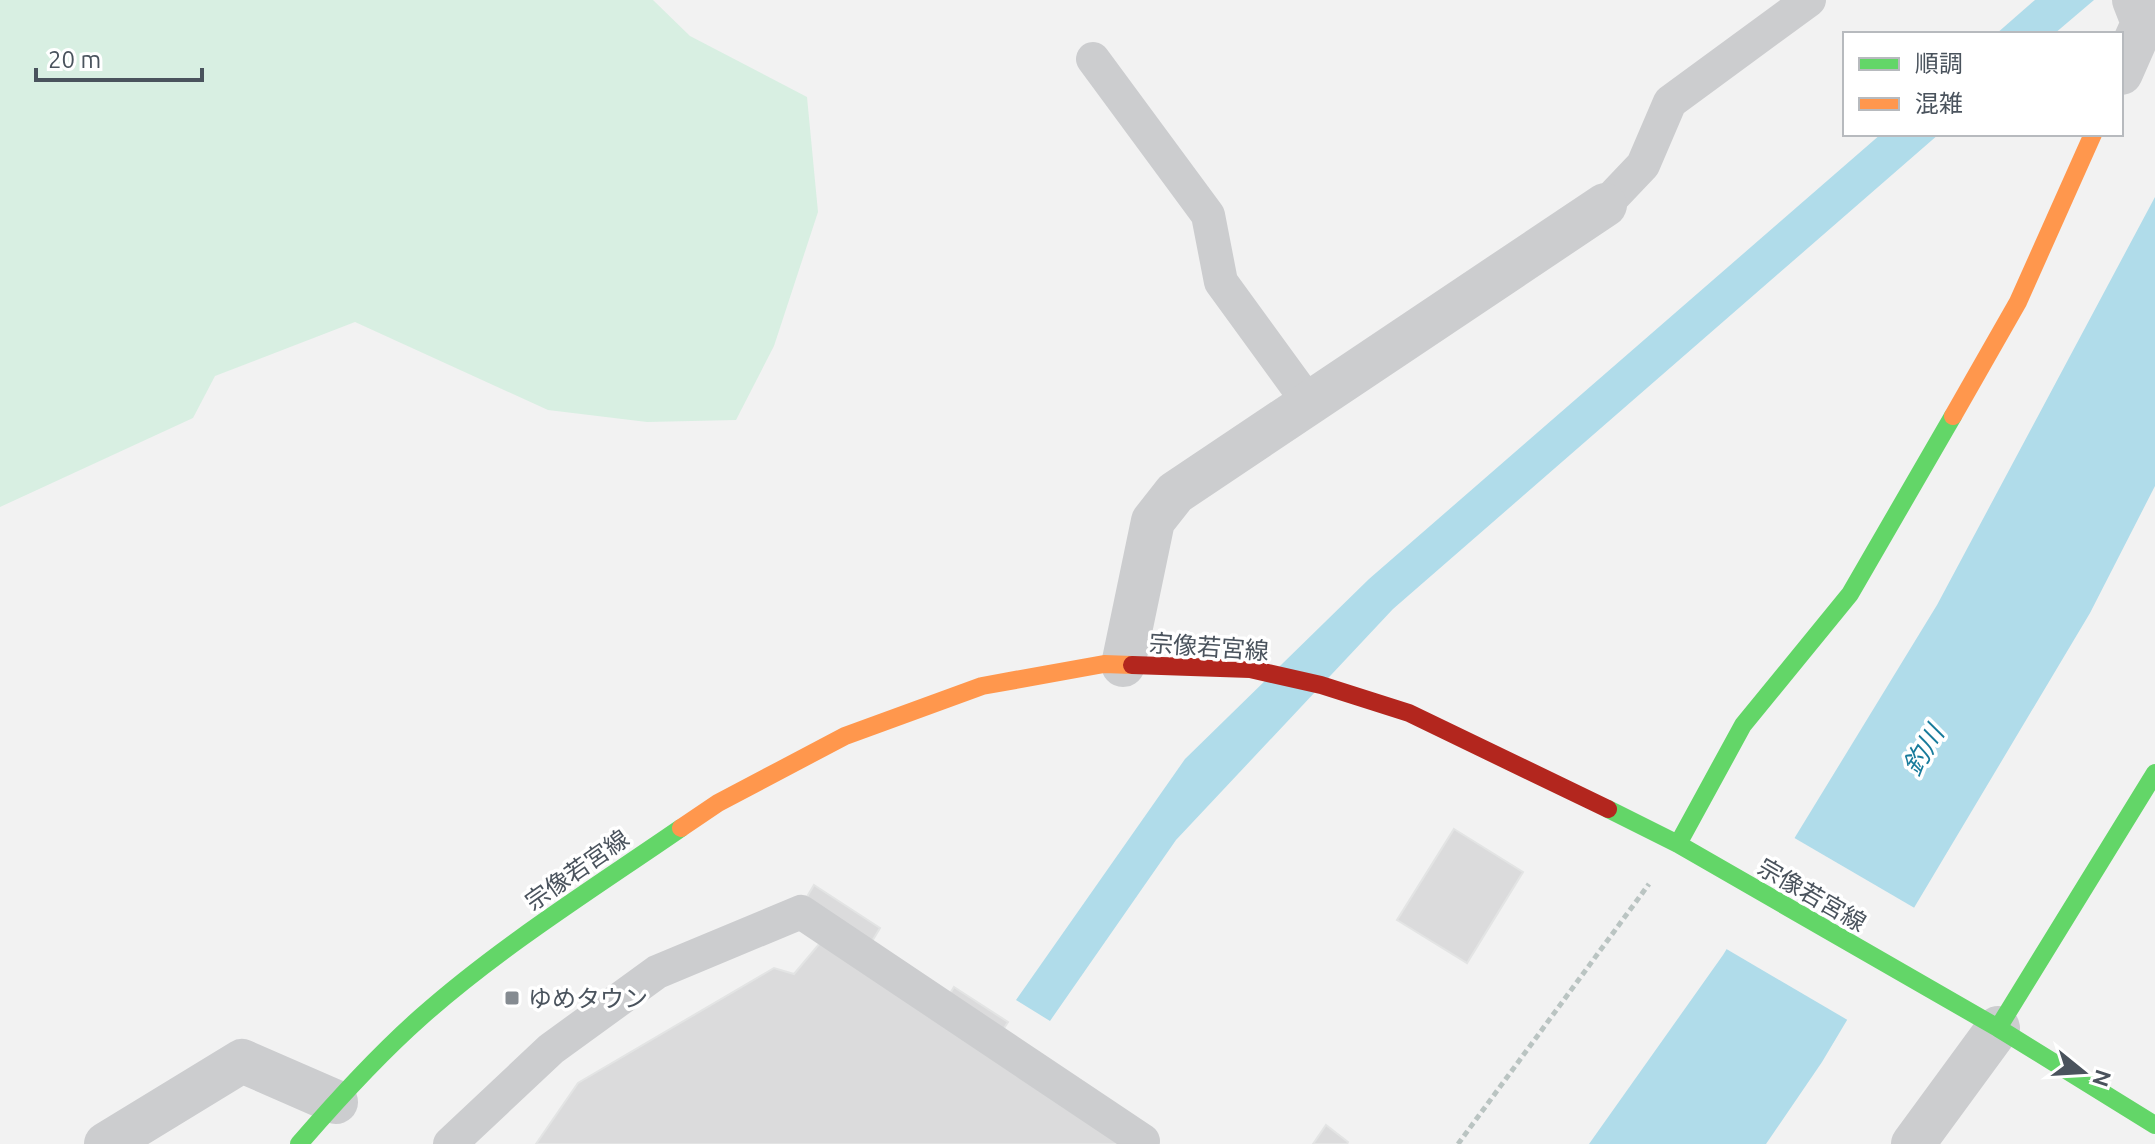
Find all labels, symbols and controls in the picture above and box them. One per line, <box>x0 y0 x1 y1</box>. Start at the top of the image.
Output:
scale bar <box>36 32 202 82</box>
legend <box>1843 32 2123 136</box>
text: 20 m <box>48 46 101 73</box>
text: 順調 <box>1915 50 1963 77</box>
text: 混雑 <box>1915 90 1963 117</box>
street label: 宗像若宮線 <box>1148 629 1270 665</box>
water label: 釣川 <box>1897 718 1950 780</box>
street label: 宗像若宮線 <box>520 825 634 915</box>
street label: 宗像若宮線 <box>1753 853 1871 937</box>
place label: ゆめタウン <box>528 985 648 1012</box>
marker: ゆめタウン <box>503 989 521 1007</box>
north arrow <box>2043 1032 2123 1112</box>
text: N <box>2088 1067 2117 1090</box>

